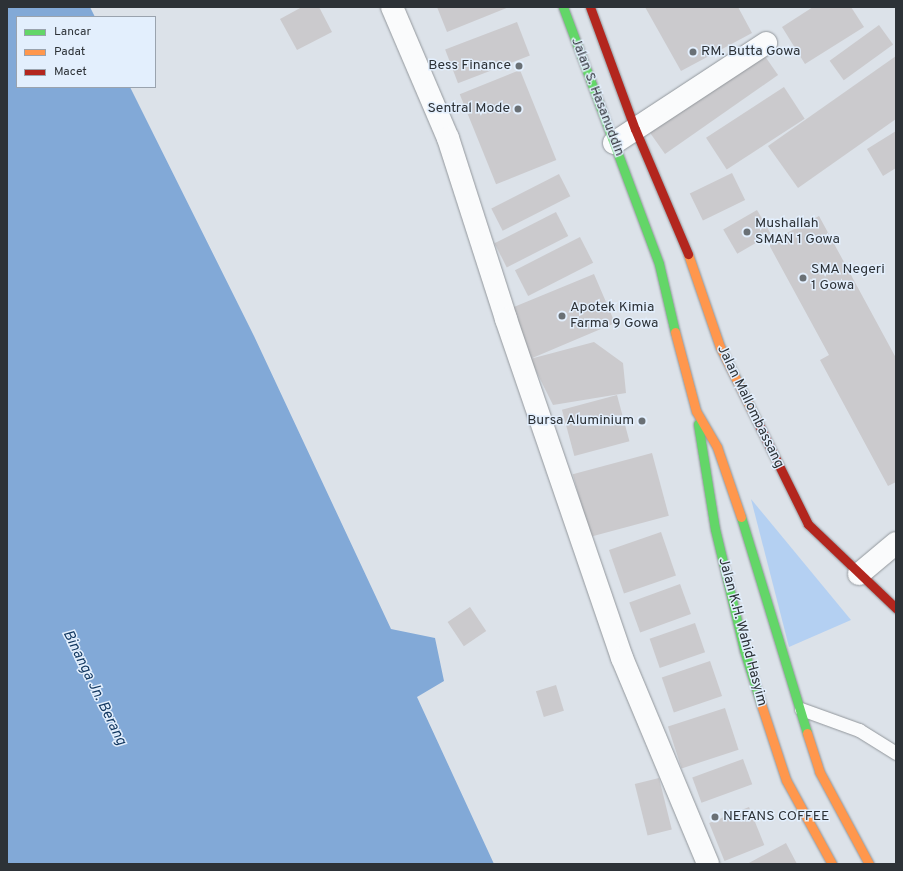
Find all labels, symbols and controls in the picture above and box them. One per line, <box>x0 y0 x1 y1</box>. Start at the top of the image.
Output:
legend <box>16 16 156 88</box>
text: Lancar <box>54 24 91 40</box>
street label: Jalan S. Hasanuddin <box>567 35 627 159</box>
text: Padat <box>54 44 85 60</box>
place label: RM. Butta Gowa <box>701 44 800 60</box>
marker: RM. Butta Gowa <box>688 47 698 57</box>
place label: Bess Finance <box>428 58 511 74</box>
marker: Bess Finance <box>514 61 524 71</box>
text: Macet <box>54 64 87 80</box>
place label: Sentral Mode <box>428 101 510 117</box>
marker: Sentral Mode <box>513 104 523 114</box>
place label: Mushallah SMAN 1 Gowa <box>755 216 840 248</box>
marker: Mushallah SMAN 1 Gowa <box>742 227 752 237</box>
place label: SMA Negeri 1 Gowa <box>811 262 885 294</box>
marker: SMA Negeri 1 Gowa <box>798 273 808 283</box>
place label: Apotek Kimia Farma 9 Gowa <box>570 300 658 332</box>
marker: Apotek Kimia Farma 9 Gowa <box>557 311 567 321</box>
street label: Jalan Mallombassang <box>713 343 787 471</box>
place label: Bursa Aluminium <box>527 413 634 429</box>
marker: Bursa Aluminium <box>637 416 647 426</box>
street label: Jalan K.H. Wahid Hasyim <box>714 556 770 708</box>
water label: Binanga Jn. Berang <box>58 627 130 749</box>
place label: NEFANS COFFEE <box>723 809 829 825</box>
marker: NEFANS COFFEE <box>710 812 720 822</box>

